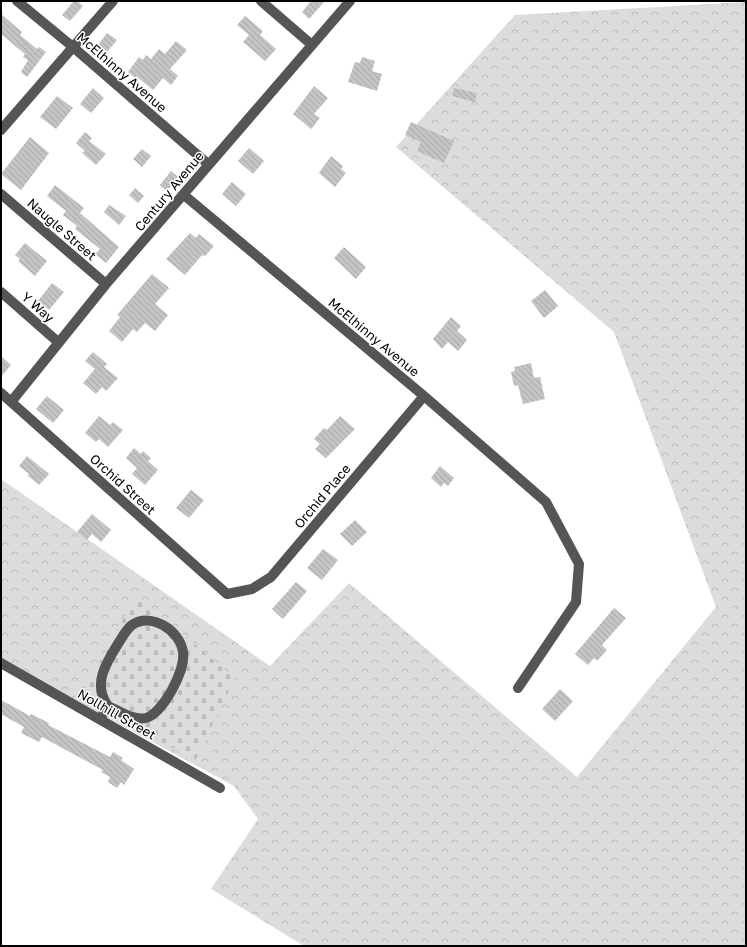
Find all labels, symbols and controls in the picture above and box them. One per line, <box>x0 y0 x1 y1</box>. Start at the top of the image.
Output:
street label: McElhinny Avenue <box>74 29 170 115</box>
street label: Century Avenue <box>131 148 207 234</box>
street label: Naugle Street <box>24 195 100 263</box>
street label: Y Way <box>18 289 58 326</box>
street label: McElhinny Avenue <box>325 294 423 380</box>
street label: Orchid Street <box>87 450 159 518</box>
street label: Orchid Place <box>290 461 354 531</box>
street label: Nollhill Street <box>75 685 159 743</box>

